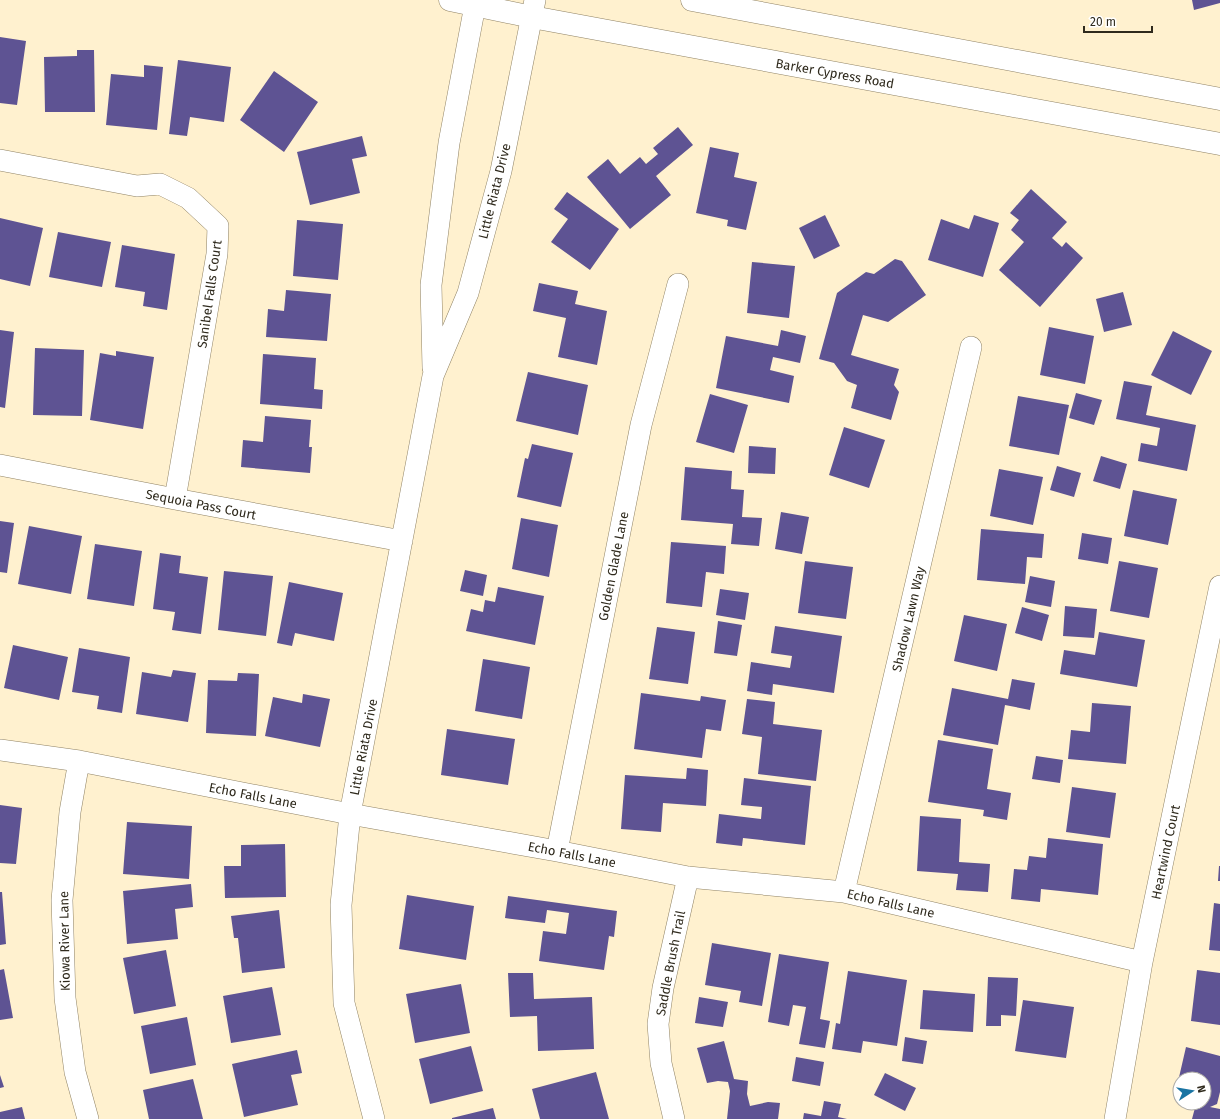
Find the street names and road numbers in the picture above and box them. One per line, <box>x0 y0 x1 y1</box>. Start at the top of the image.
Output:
street label: Barker Cypress Road <box>775 56 895 91</box>
street label: Little Riata Drive <box>475 142 514 240</box>
street label: Sanibel Falls Court <box>194 239 225 349</box>
street label: Sequoia Pass Court <box>144 486 258 523</box>
street label: Golden Glade Lane <box>596 510 631 622</box>
street label: Shadow Lawn Way <box>889 565 928 673</box>
street label: Little Riata Drive <box>347 698 380 797</box>
street label: Echo Falls Lane <box>208 780 298 811</box>
street label: Heartwind Court <box>1148 803 1183 901</box>
street label: Echo Falls Lane <box>527 839 617 870</box>
street label: Echo Falls Lane <box>846 886 936 921</box>
street label: Kiowa River Lane <box>56 891 73 991</box>
street label: Saddle Brush Trail <box>653 909 688 1017</box>

